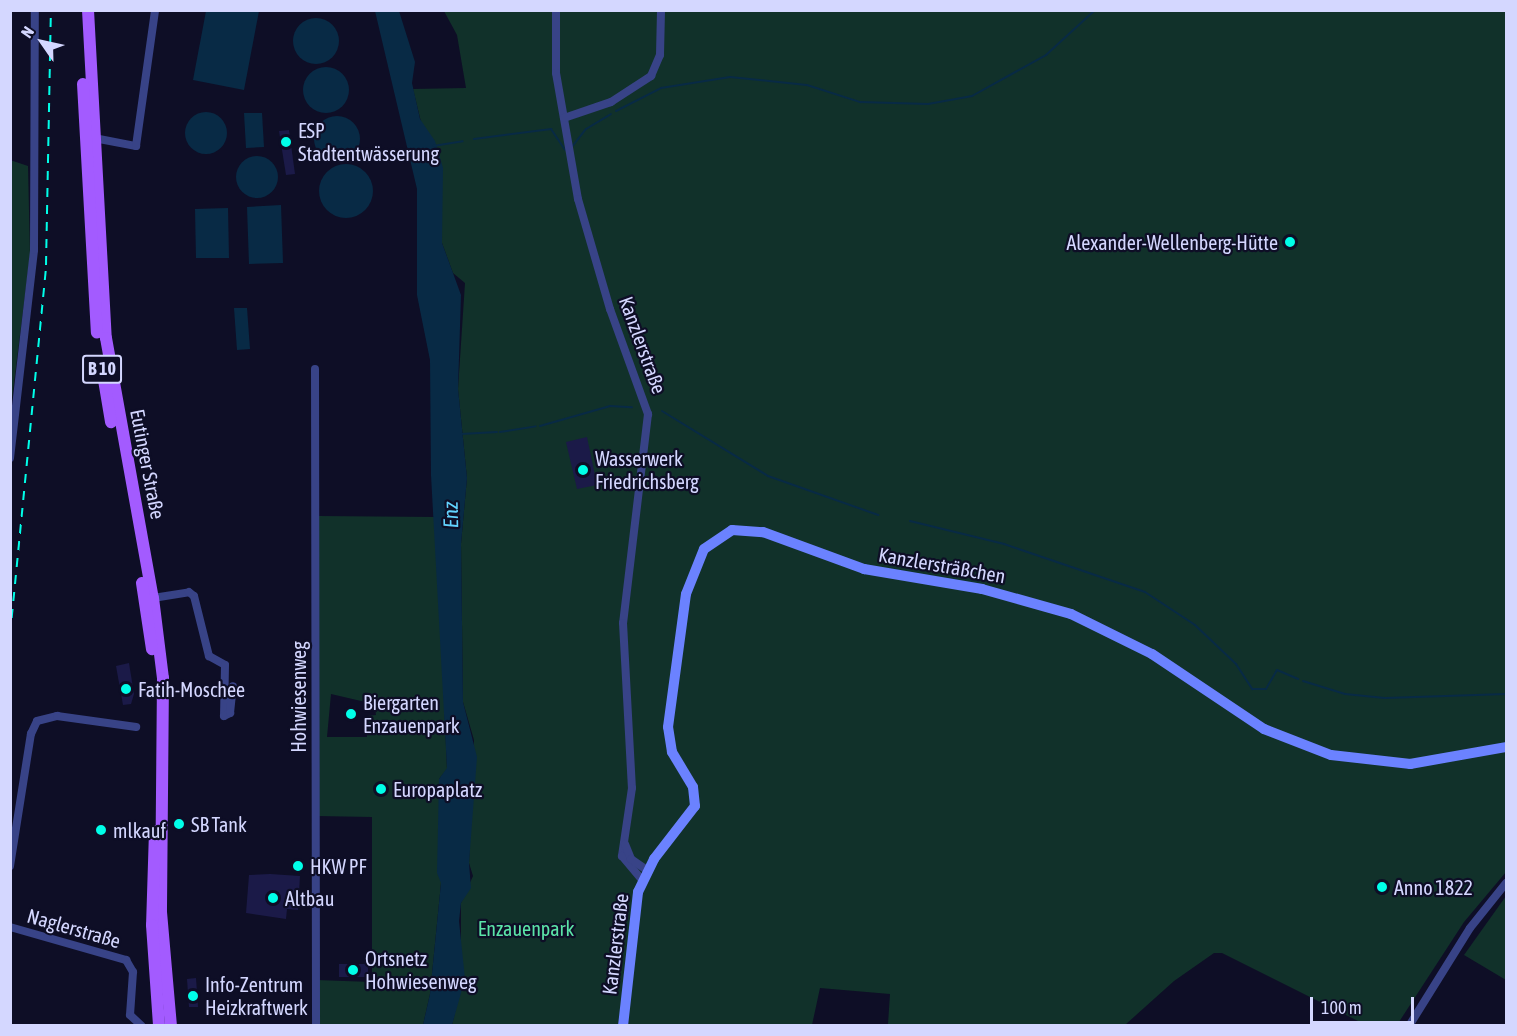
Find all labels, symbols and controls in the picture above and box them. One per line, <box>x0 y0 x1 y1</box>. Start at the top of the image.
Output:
north arrow <box>12 12 72 72</box>
text: N <box>17 23 37 41</box>
place label: ESP Stadtentwässerung <box>298 118 439 165</box>
marker: ESP Stadtentwässerung <box>279 135 293 149</box>
place label: Alexander-Wellenberg-Hütte <box>1066 230 1278 254</box>
marker: Alexander-Wellenberg-Hütte <box>1283 235 1297 249</box>
street label: Kanzlerstraße <box>614 293 672 397</box>
road number: B 10 <box>81 354 123 384</box>
street label: Eutinger Straße <box>126 407 170 521</box>
place label: Wasserwerk Friedrichsberg <box>595 446 699 493</box>
marker: Wasserwerk Friedrichsberg <box>576 463 590 477</box>
water label: Enz <box>437 501 463 529</box>
street label: Kanzlersträßchen <box>877 542 1007 588</box>
street label: Hohwiesenweg <box>286 641 310 753</box>
place label: Fatih-Moschee <box>138 677 245 701</box>
marker: Fatih-Moschee <box>119 682 133 696</box>
place label: Biergarten Enzauenpark <box>363 690 460 737</box>
marker: Biergarten Enzauenpark <box>344 707 358 721</box>
place label: Europaplatz <box>393 777 482 801</box>
marker: Europaplatz <box>374 782 388 796</box>
place label: SB Tank <box>191 812 247 836</box>
marker: SB Tank <box>172 817 186 831</box>
place label: mlkauf <box>113 818 166 842</box>
marker: mlkauf <box>94 823 108 837</box>
place label: HKW PF <box>310 854 367 878</box>
marker: HKW PF <box>291 859 305 873</box>
place label: Anno 1822 <box>1394 875 1473 899</box>
marker: Anno 1822 <box>1375 880 1389 894</box>
place label: Altbau <box>285 886 334 910</box>
marker: Altbau <box>266 891 280 905</box>
street label: Kanzlerstraße <box>597 892 633 996</box>
street label: Naglerstraße <box>25 903 123 953</box>
park label: Enzauenpark <box>478 916 574 940</box>
place label: Ortsnetz Hohwiesenweg <box>365 946 477 993</box>
marker: Ortsnetz Hohwiesenweg <box>346 963 360 977</box>
place label: Info-Zentrum Heizkraftwerk <box>205 972 308 1019</box>
scale bar <box>1313 985 1416 1023</box>
marker: Info-Zentrum Heizkraftwerk <box>186 989 200 1003</box>
text: 100 m <box>1321 997 1362 1018</box>

